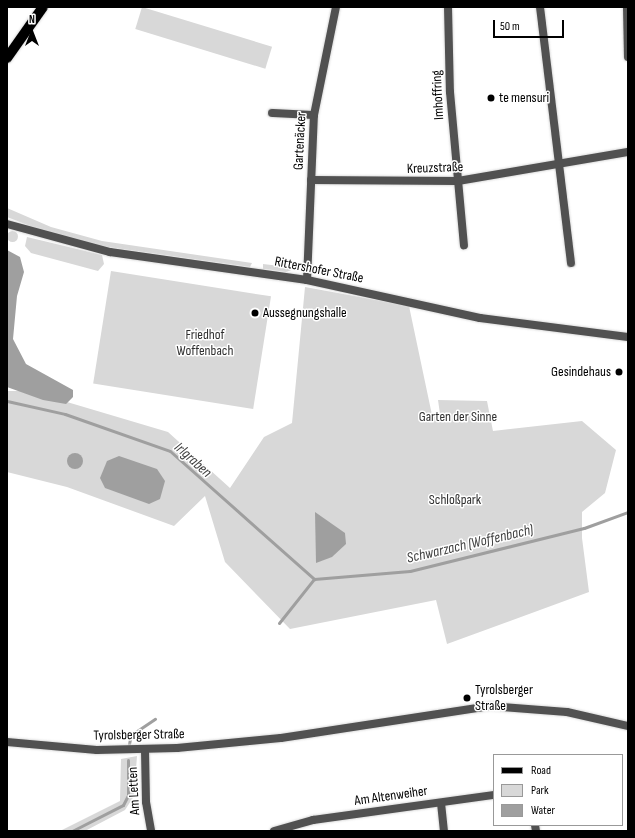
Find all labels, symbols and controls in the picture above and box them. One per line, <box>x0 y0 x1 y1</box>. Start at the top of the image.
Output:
north arrow <box>12 12 52 52</box>
scale bar <box>495 12 566 38</box>
text: N <box>29 13 35 26</box>
text: 50 m <box>500 19 520 34</box>
street label: Imhoffring <box>428 70 448 120</box>
place label: te mensuri <box>499 90 549 106</box>
marker: te mensuri <box>486 93 496 103</box>
street label: Gartenäcker <box>290 112 310 170</box>
street label: Kreuzstraße <box>406 159 464 177</box>
street label: Rittershofer Straße <box>273 253 365 287</box>
place label: Aussegnungshalle <box>263 305 347 321</box>
marker: Aussegnungshalle <box>250 308 260 318</box>
park label: Friedhof Woffenbach <box>177 327 233 360</box>
place label: Gesindehaus <box>551 364 611 380</box>
marker: Gesindehaus <box>614 367 624 377</box>
park label: Garten der Sinne <box>419 409 497 425</box>
water label: Irlgraben <box>171 438 215 482</box>
park label: Schloßpark <box>429 492 481 508</box>
water label: Schwarzach (Woffenbach) <box>405 521 535 567</box>
place label: Tyrolsberger Straße <box>475 682 533 714</box>
marker: Tyrolsberger Straße <box>462 693 472 703</box>
street label: Tyrolsberger Straße <box>93 726 185 744</box>
legend <box>493 754 623 826</box>
text: Road <box>531 763 551 778</box>
street label: Am Letten <box>124 767 144 815</box>
street label: Am Altenweiher <box>353 783 429 809</box>
text: Park <box>531 783 549 798</box>
text: Water <box>531 803 555 818</box>

